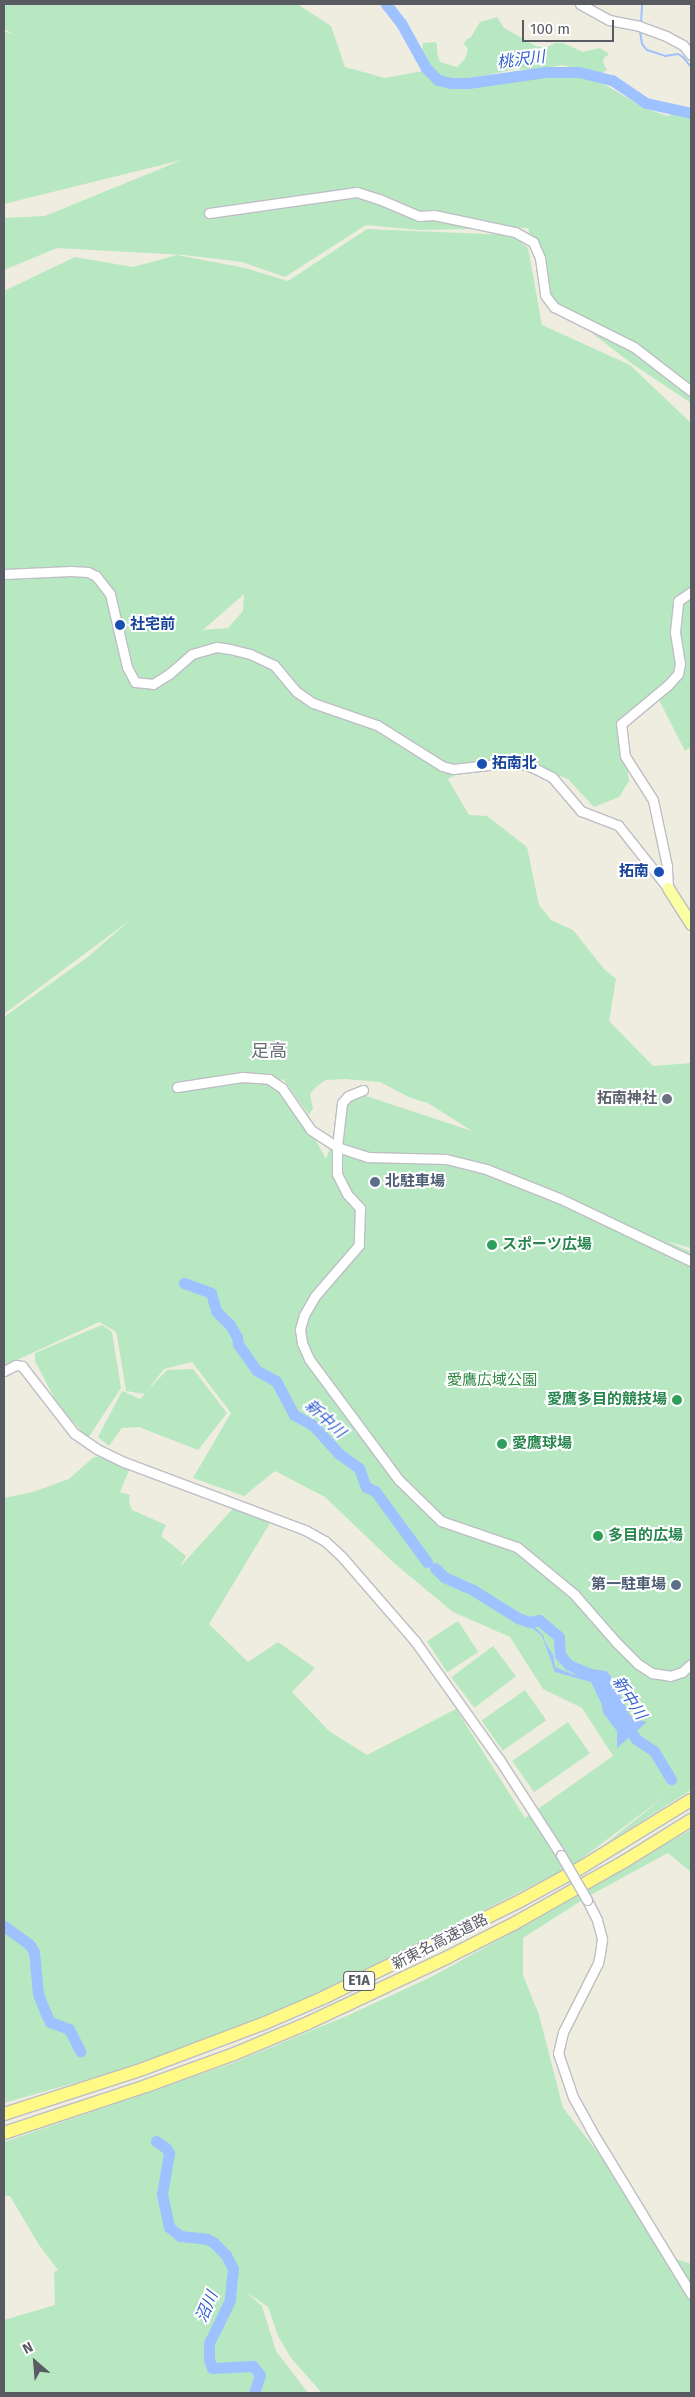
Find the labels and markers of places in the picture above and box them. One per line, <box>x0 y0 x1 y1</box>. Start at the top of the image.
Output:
place label: 社宅前 <box>130 616 175 634</box>
marker: 社宅前 <box>114 619 126 631</box>
place label: 拓南北 <box>492 755 537 773</box>
marker: 拓南北 <box>476 758 488 770</box>
place label: 拓南 <box>619 863 649 881</box>
marker: 拓南 <box>653 866 665 878</box>
place label: 拓南神社 <box>597 1090 657 1108</box>
marker: 拓南神社 <box>661 1093 673 1105</box>
place label: 北駐車場 <box>385 1173 445 1191</box>
marker: 北駐車場 <box>369 1176 381 1188</box>
place label: スポーツ広場 <box>502 1236 592 1254</box>
marker: スポーツ広場 <box>486 1239 498 1251</box>
place label: 愛鷹多目的競技場 <box>547 1391 667 1409</box>
marker: 愛鷹多目的競技場 <box>671 1394 683 1406</box>
place label: 愛鷹球場 <box>512 1435 572 1453</box>
marker: 愛鷹球場 <box>496 1438 508 1450</box>
place label: 多目的広場 <box>608 1527 683 1545</box>
marker: 多目的広場 <box>592 1530 604 1542</box>
place label: 第一駐車場 <box>591 1576 666 1594</box>
marker: 第一駐車場 <box>670 1579 682 1591</box>

